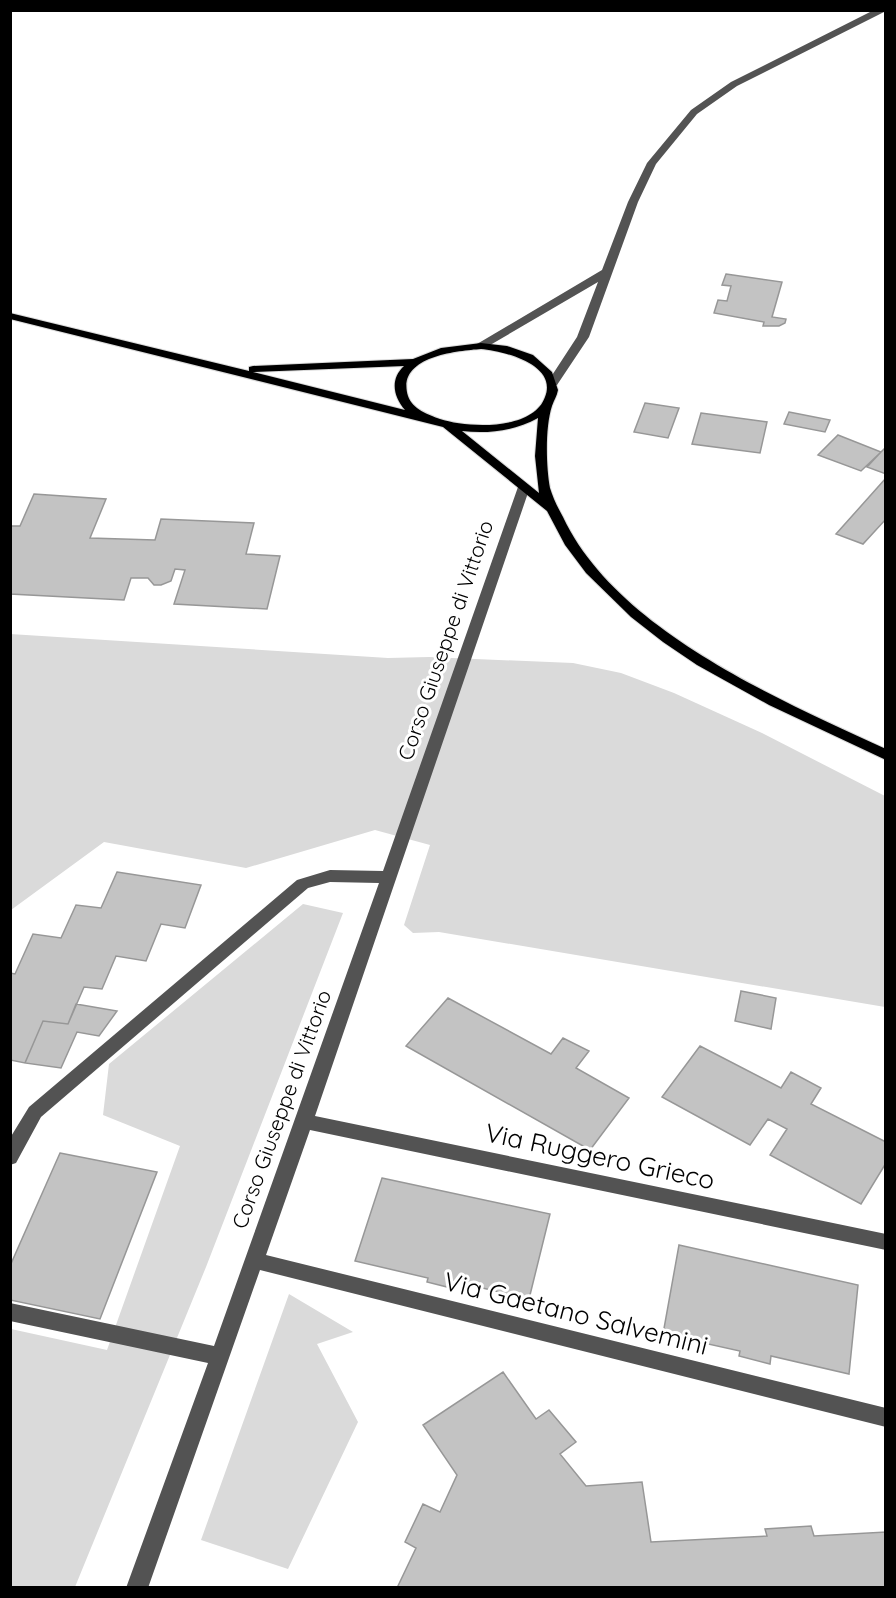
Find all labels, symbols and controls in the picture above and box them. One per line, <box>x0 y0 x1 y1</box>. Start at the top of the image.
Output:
street label: Corso Giuseppe di Vittorio <box>392 517 498 763</box>
street label: Corso Giuseppe di Vittorio <box>226 986 336 1232</box>
street label: Via Ruggero Grieco <box>482 1116 718 1196</box>
street label: Via Gaetano Salvemini <box>441 1264 711 1362</box>

